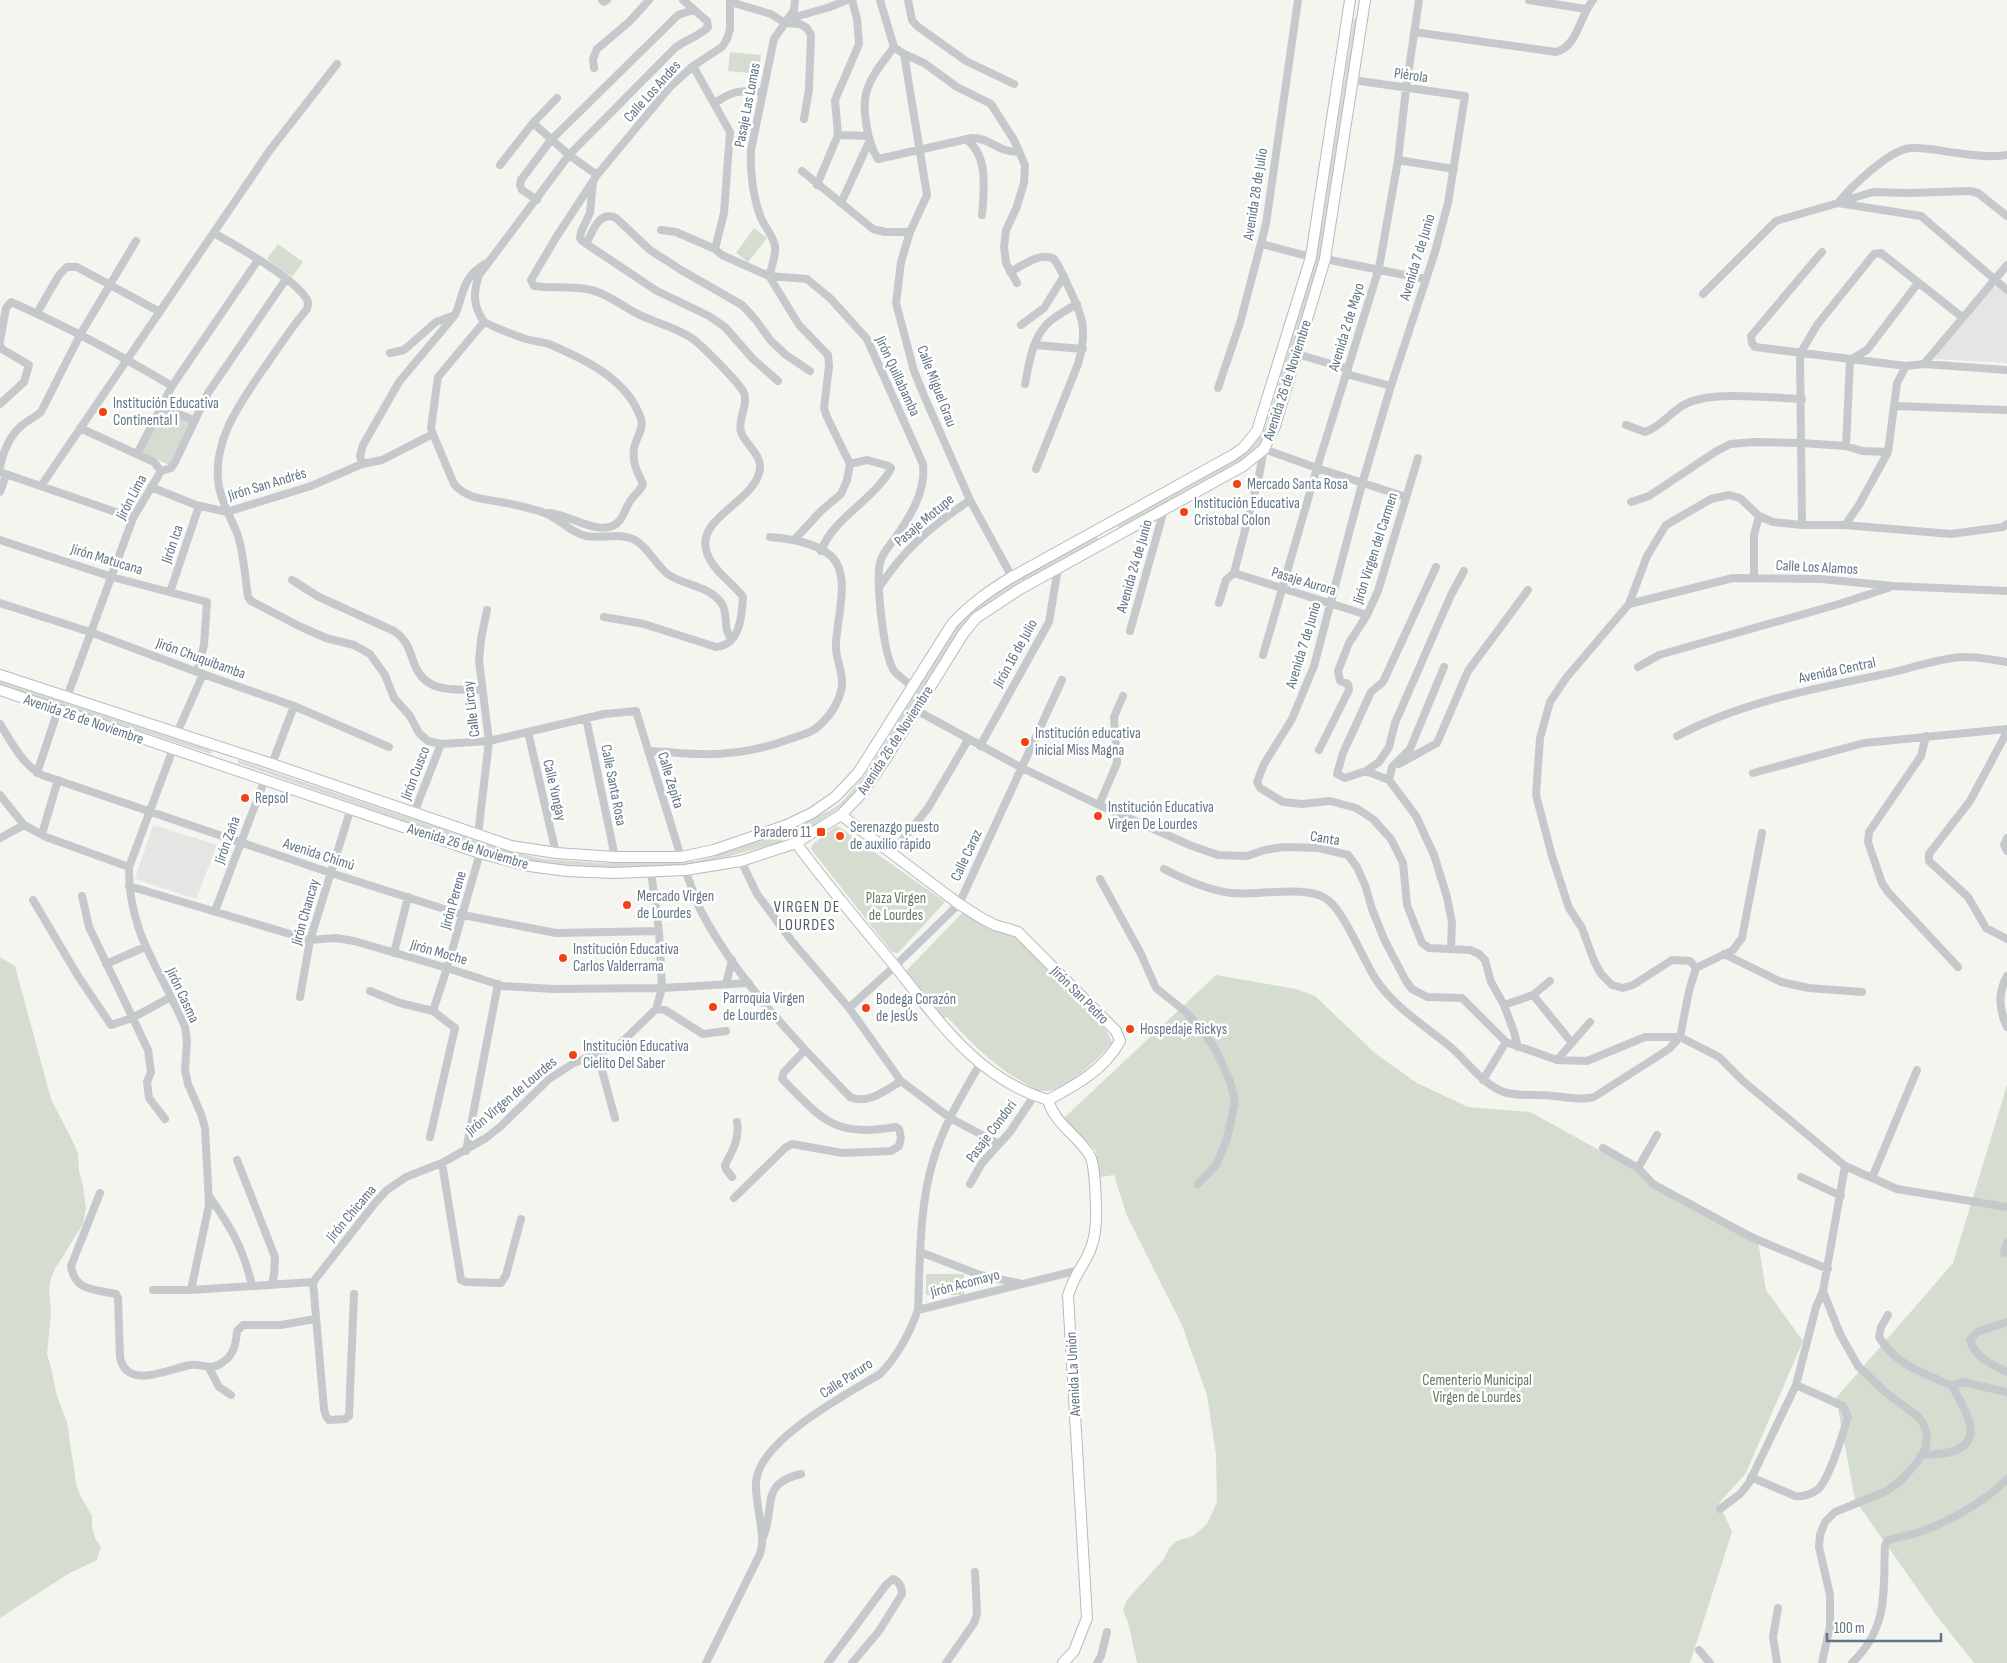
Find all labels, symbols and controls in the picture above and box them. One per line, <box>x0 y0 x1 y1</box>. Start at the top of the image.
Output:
street label: Calle Los Andes <box>620 56 685 126</box>
street label: Pasaje Las Lomas <box>730 61 765 149</box>
street label: Piérola <box>1393 64 1429 87</box>
street label: Avenida 28 de Julio <box>1239 147 1272 242</box>
street label: Avenida 7 de Junio <box>1395 212 1440 304</box>
street label: Avenida 2 de Mayo <box>1324 281 1369 375</box>
street label: Avenida 26 de Noviembre <box>1259 317 1316 444</box>
street label: Jirón Quillabamba <box>870 332 925 420</box>
street label: Calle Miguel Grau <box>912 343 961 430</box>
place label: Institución Educativa Continental I <box>113 394 219 430</box>
marker: Institución Educativa Continental I <box>97 406 109 418</box>
street label: Jirón San Andrés <box>225 464 309 506</box>
street label: Jirón Lima <box>111 471 151 524</box>
place label: Mercado Santa Rosa <box>1247 475 1348 494</box>
marker: Mercado Santa Rosa <box>1231 478 1243 490</box>
street label: Pasaje Motupe <box>891 490 958 551</box>
street label: Jirón Virgen del Carmen <box>1348 490 1402 607</box>
place label: Institución Educativa Cristobal Colon <box>1194 494 1300 530</box>
marker: Institución Educativa Cristobal Colon <box>1178 506 1190 518</box>
street label: Avenida 24 de Junio <box>1112 517 1157 616</box>
street label: Jirón Ica <box>157 522 188 567</box>
street label: Jirón Matucana <box>68 539 145 579</box>
street label: Calle Los Alamos <box>1775 556 1859 579</box>
street label: Pasaje Aurora <box>1269 563 1339 600</box>
street label: Avenida 7 de Junio <box>1281 600 1326 692</box>
street label: Jirón 16 de Julio <box>988 616 1042 692</box>
street label: Jirón Chuquibamba <box>153 633 248 684</box>
street label: Avenida Central <box>1796 653 1877 688</box>
street label: Calle Lircay <box>459 680 484 738</box>
street label: Avenida 26 de Noviembre <box>853 682 938 799</box>
street label: Avenida 26 de Noviembre <box>20 690 146 749</box>
place label: Institución educativa inicial Miss Magna <box>1035 724 1141 760</box>
marker: Institución educativa inicial Miss Magna <box>1019 736 1031 748</box>
street label: Calle Santa Rosa <box>596 743 631 827</box>
street label: Jirón Cusco <box>396 744 434 804</box>
street label: Calle Zepita <box>653 750 688 811</box>
street label: Calle Yungay <box>538 758 571 823</box>
place label: Repsol <box>255 789 288 808</box>
marker: Repsol <box>239 792 251 804</box>
place label: Institución Educativa Virgen De Lourdes <box>1108 798 1214 834</box>
marker: Institución Educativa Virgen De Lourdes <box>1092 810 1104 822</box>
street label: Jirón Zaña <box>210 814 245 867</box>
place label: Serenazgo puesto de auxilio rápido <box>850 818 939 854</box>
street label: Avenida 26 de Noviembre <box>404 819 531 874</box>
place label: Paradero 11 <box>754 823 812 842</box>
marker: Paradero 11 <box>815 826 827 838</box>
street label: Calle Caraz <box>946 826 987 884</box>
street label: Canta <box>1309 827 1341 850</box>
marker: Serenazgo puesto de auxilio rápido <box>834 830 846 842</box>
street label: Avenida Chimú <box>280 834 357 875</box>
street label: Jirón Perene <box>436 869 471 932</box>
street label: Jirón Chancay <box>287 877 324 948</box>
place label: Mercado Virgen de Lourdes <box>637 887 714 923</box>
park label: Plaza Virgen de Lourdes <box>866 889 926 925</box>
district label: VIRGEN DE LOURDES <box>774 898 840 935</box>
marker: Mercado Virgen de Lourdes <box>621 899 633 911</box>
street label: Jirón Moche <box>407 935 470 970</box>
place label: Institución Educativa Carlos Valderrama <box>573 940 679 976</box>
marker: Institución Educativa Carlos Valderrama <box>557 952 569 964</box>
street label: Jirón San Pedro <box>1046 961 1113 1029</box>
street label: Jirón Casma <box>161 964 204 1026</box>
place label: Parroquia Virgen de Lourdes <box>723 989 805 1025</box>
place label: Bodega Corazón de JesÚs <box>876 990 956 1026</box>
marker: Parroquia Virgen de Lourdes <box>707 1001 719 1013</box>
marker: Bodega Corazón de JesÚs <box>860 1002 872 1014</box>
place label: Hospedaje Rickys <box>1140 1020 1227 1039</box>
marker: Hospedaje Rickys <box>1124 1023 1136 1035</box>
place label: Institución Educativa Cielito Del Saber <box>583 1037 689 1073</box>
marker: Institución Educativa Cielito Del Saber <box>567 1049 579 1061</box>
street label: Jirón Virgen de Lourdes <box>461 1053 561 1141</box>
street label: Pasaje Condori <box>962 1096 1021 1166</box>
street label: Jirón Chicama <box>321 1181 381 1246</box>
street label: Jirón Acomayo <box>927 1265 1002 1302</box>
street label: Avenida La Unión <box>1062 1331 1085 1418</box>
street label: Calle Paruro <box>816 1354 876 1403</box>
park label: Cementerio Municipal Virgen de Lourdes <box>1422 1371 1532 1407</box>
scale bar <box>1827 1610 1941 1642</box>
text: 100 m <box>1834 1619 1865 1638</box>

